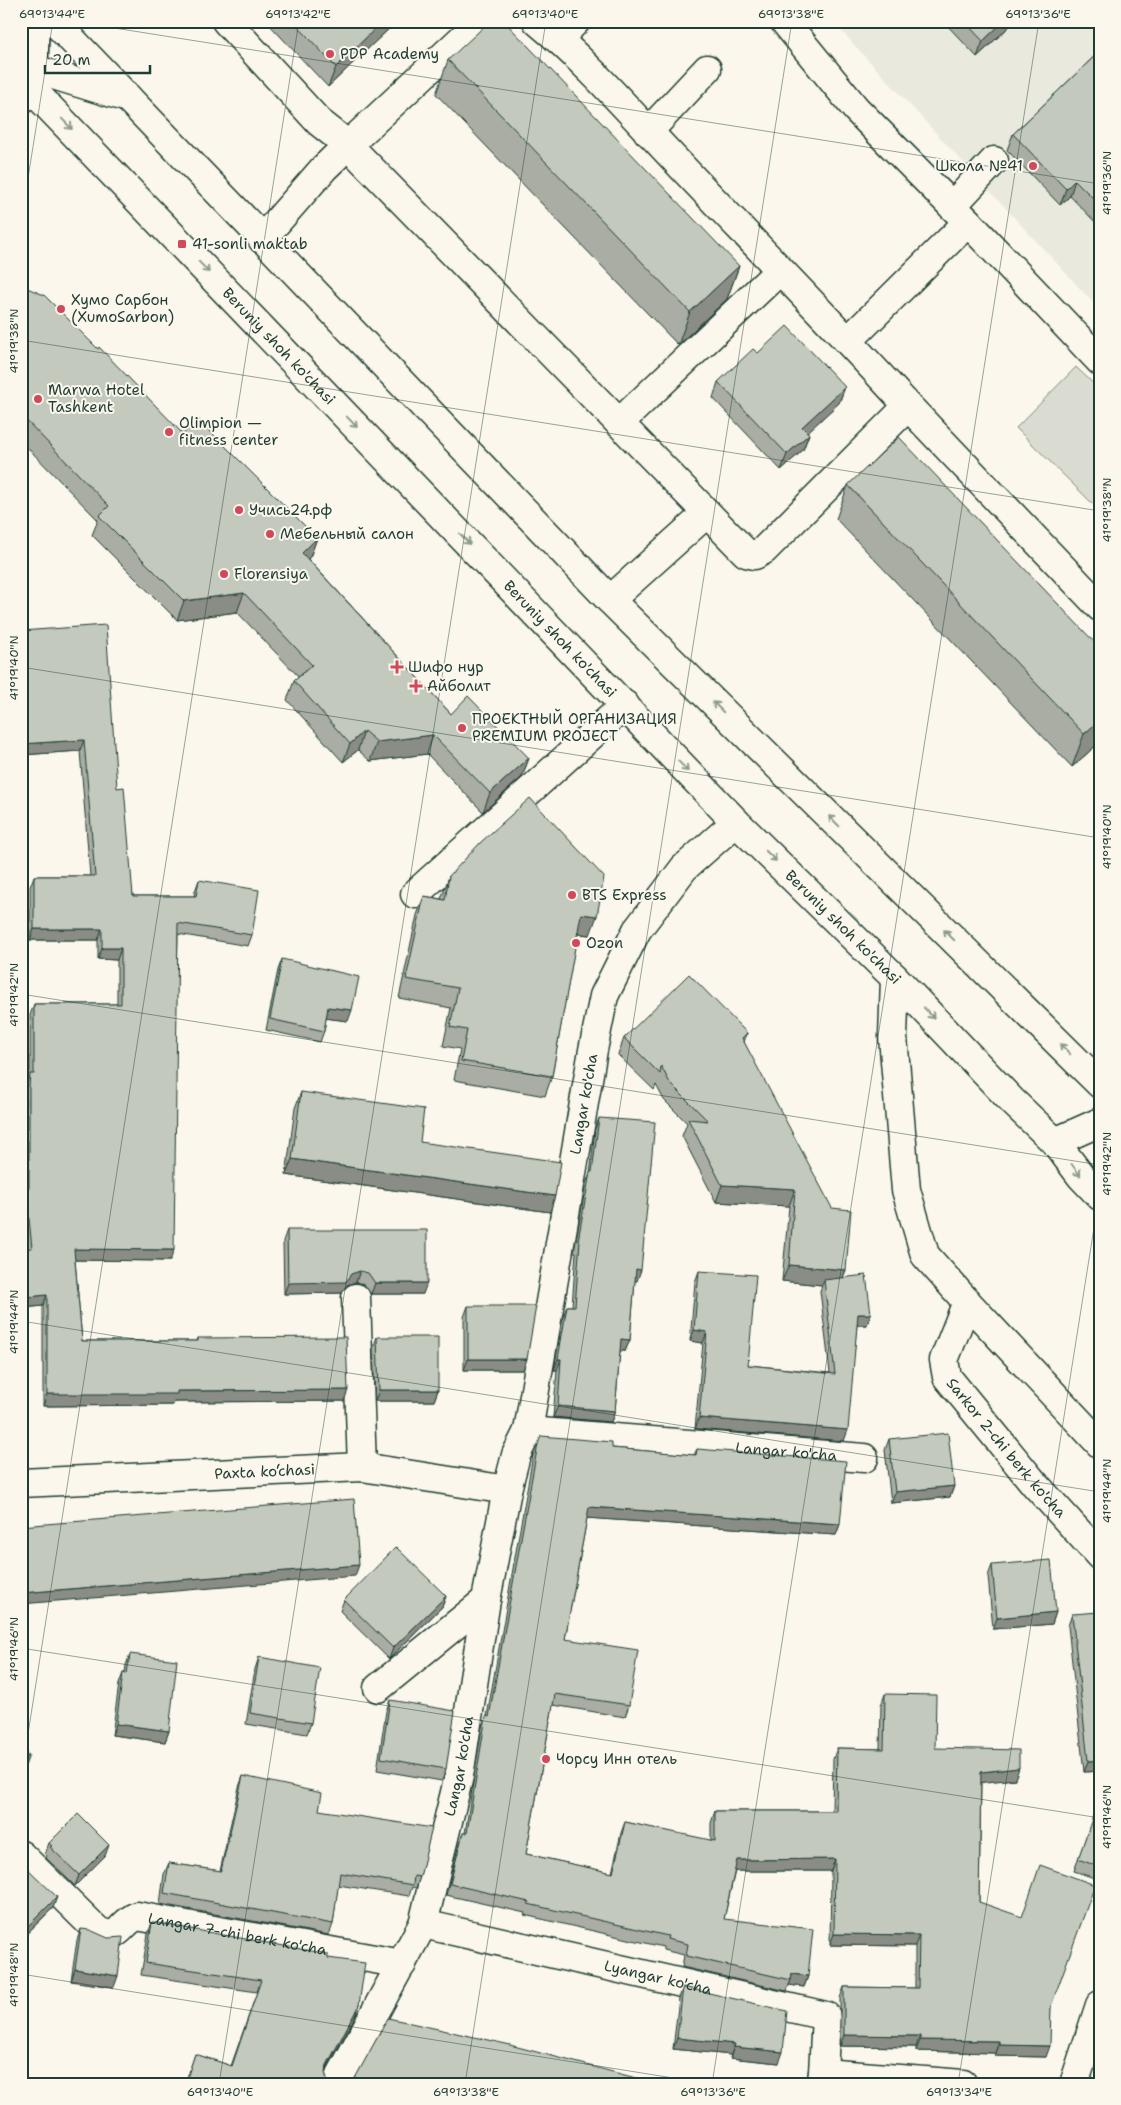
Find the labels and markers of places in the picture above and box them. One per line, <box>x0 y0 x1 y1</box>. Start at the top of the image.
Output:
place label: PDP Academy <box>340 44 439 64</box>
marker: PDP Academy <box>324 48 336 60</box>
place label: Школа №41 <box>935 156 1023 176</box>
marker: Школа №41 <box>1027 160 1039 172</box>
place label: 41-sonli maktab <box>192 234 308 254</box>
marker: 41-sonli maktab <box>176 238 188 250</box>
place label: Хумо Сарбон (XumoSarbon) <box>71 290 174 327</box>
marker: Хумо Сарбон (XumoSarbon) <box>55 303 67 315</box>
place label: Marwa Hotel Tashkent <box>48 380 145 417</box>
marker: Marwa Hotel Tashkent <box>32 393 44 405</box>
place label: Olimpion — fitness center <box>179 413 278 450</box>
marker: Olimpion — fitness center <box>163 426 175 438</box>
place label: Учись24.рф <box>249 500 333 520</box>
marker: Учись24.рф <box>233 504 245 516</box>
place label: Мебельный салон <box>280 524 414 544</box>
marker: Мебельный салон <box>264 528 276 540</box>
place label: Florensiya <box>234 564 309 584</box>
marker: Florensiya <box>218 568 230 580</box>
place label: Шифо нур <box>408 657 484 677</box>
marker: Шифо нур <box>390 660 404 674</box>
place label: Айболит <box>427 676 491 696</box>
marker: Айболит <box>409 679 423 693</box>
place label: ПРОЕКТНЫЙ ОРГАНИЗАЦИЯ PREMIUM PROJECT <box>472 708 677 746</box>
marker: ПРОЕКТНЫЙ ОРГАНИЗАЦИЯ PREMIUM PROJECT <box>456 722 468 734</box>
place label: BTS Express <box>582 885 667 905</box>
marker: BTS Express <box>566 889 578 901</box>
place label: Ozon <box>586 933 623 953</box>
marker: Ozon <box>570 937 582 949</box>
place label: Чорсу Инн отель <box>556 1749 677 1769</box>
marker: Чорсу Инн отель <box>540 1753 552 1765</box>

